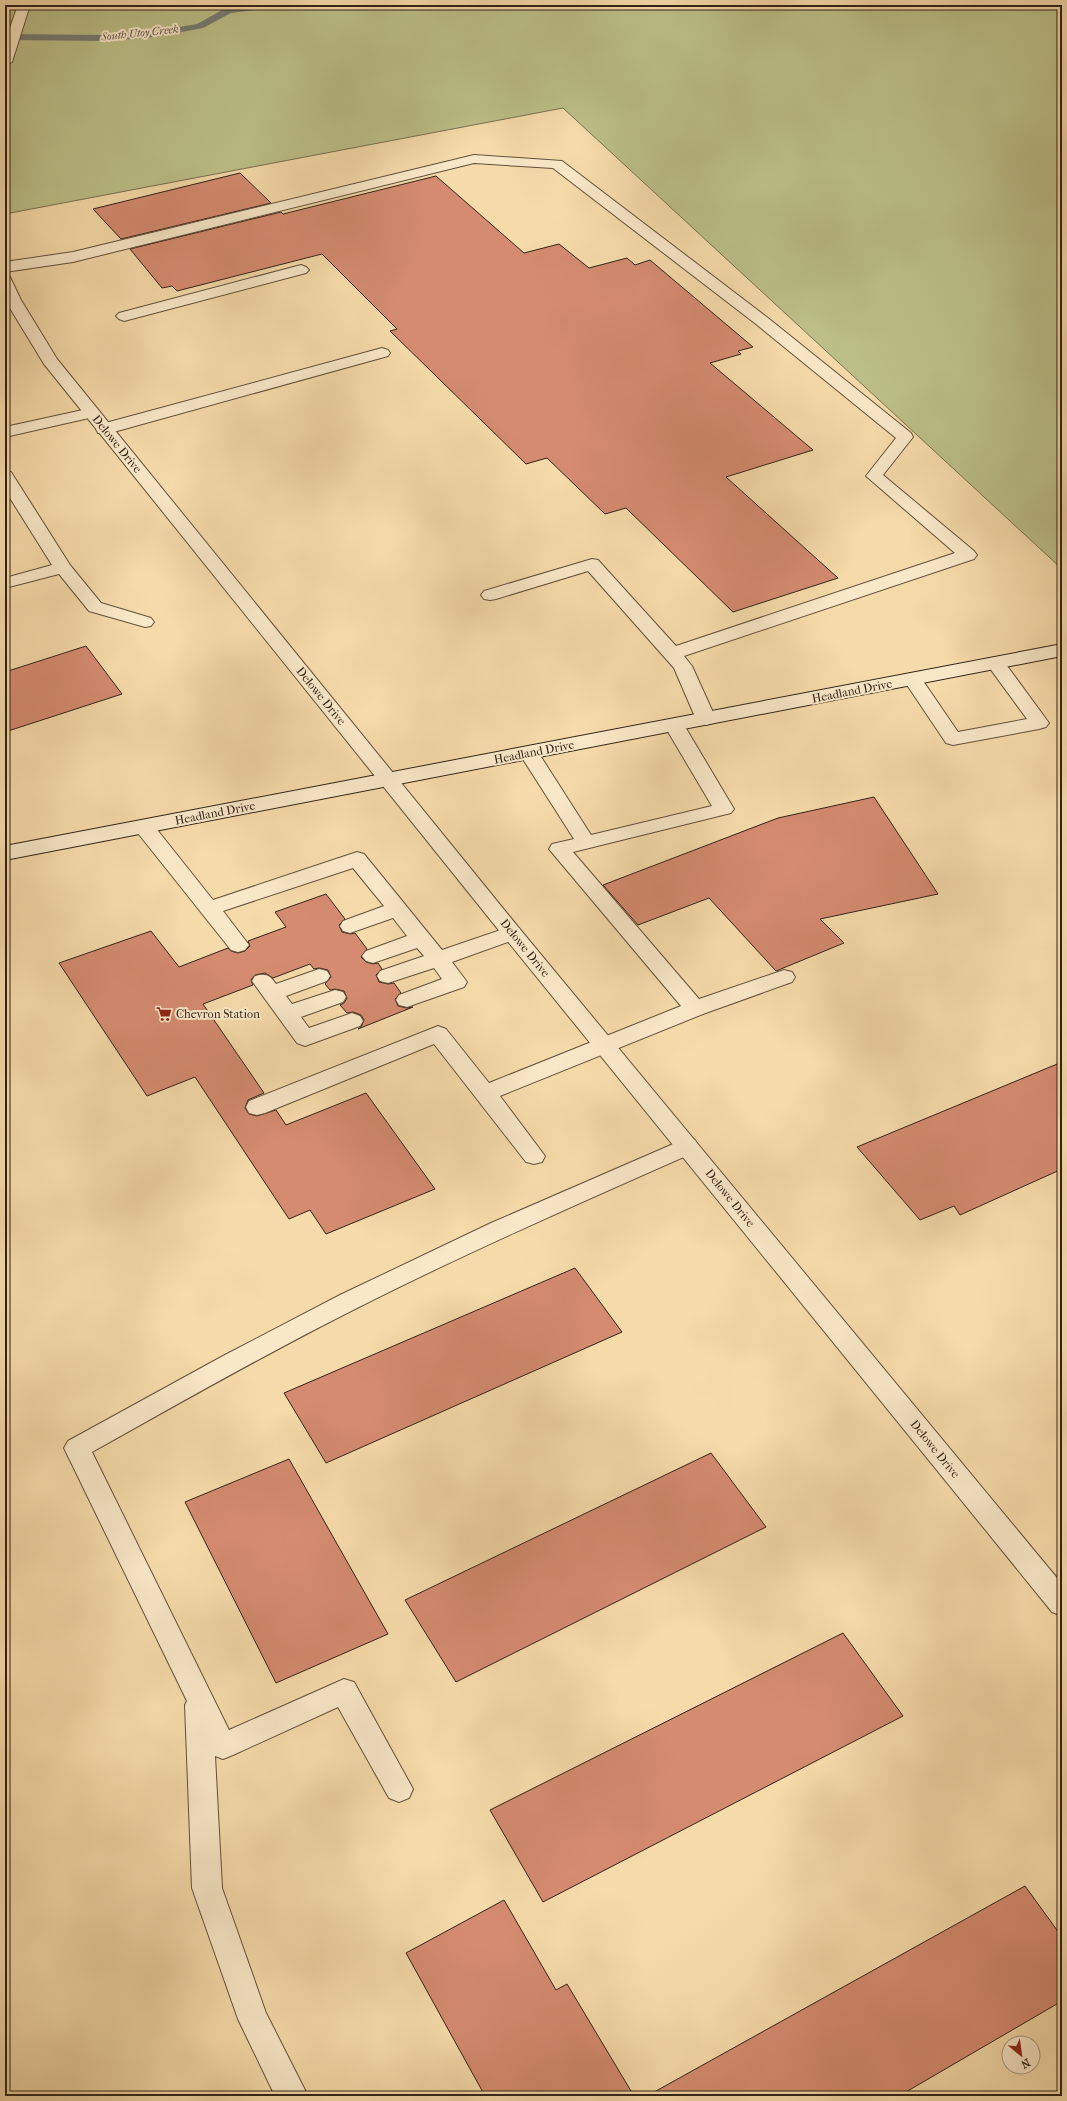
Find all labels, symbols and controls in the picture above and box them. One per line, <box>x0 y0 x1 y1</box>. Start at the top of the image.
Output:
water label: South Utoy Creek <box>100 22 179 44</box>
street label: Delowe Drive <box>89 412 145 476</box>
street label: Delowe Drive <box>293 664 349 728</box>
street label: Headland Drive <box>811 676 893 706</box>
street label: Headland Drive <box>493 737 575 767</box>
street label: Headland Drive <box>174 798 256 828</box>
street label: Delowe Drive <box>497 916 553 980</box>
supermarket icon: Chevron Station <box>155 1005 173 1023</box>
place label: Chevron Station <box>176 1007 260 1021</box>
street label: Delowe Drive <box>702 1166 758 1230</box>
street label: Delowe Drive <box>907 1417 963 1481</box>
north arrow <box>1001 2035 1041 2075</box>
text: N <box>1018 2056 1032 2071</box>

